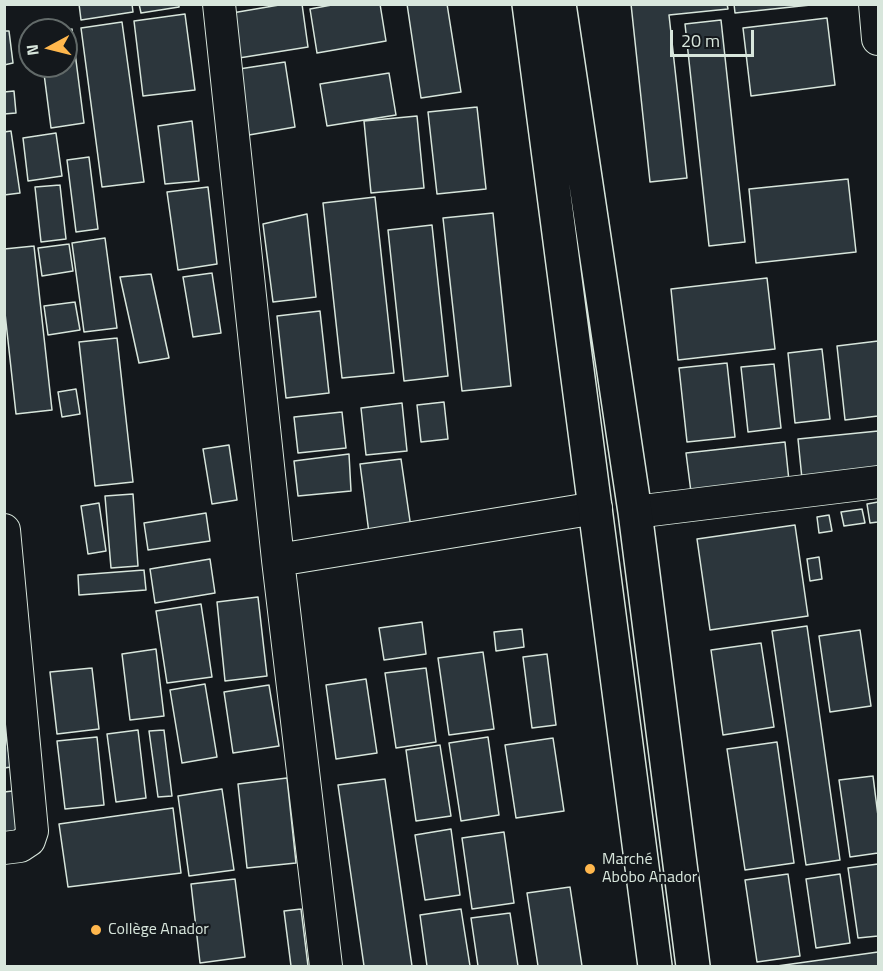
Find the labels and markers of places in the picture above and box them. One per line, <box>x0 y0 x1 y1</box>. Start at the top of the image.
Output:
place label: Marché Abobo Anador <box>602 850 697 888</box>
marker: Marché Abobo Anador <box>583 862 597 876</box>
place label: Collège Anador <box>108 920 209 940</box>
marker: Collège Anador <box>89 923 103 937</box>

